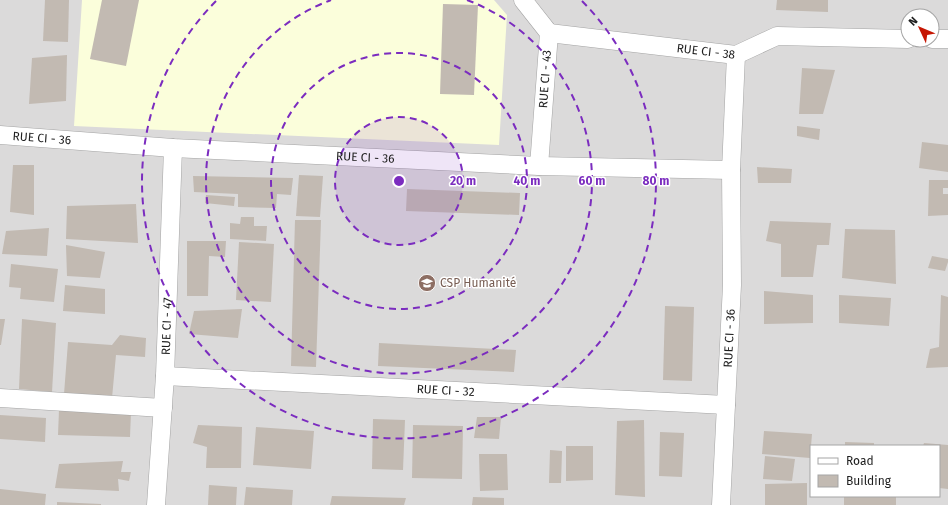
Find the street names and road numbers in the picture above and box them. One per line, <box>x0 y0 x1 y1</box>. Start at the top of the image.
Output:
street label: RUE CI - 38 <box>676 41 736 62</box>
street label: RUE CI - 43 <box>536 49 554 109</box>
street label: RUE CI - 36 <box>12 129 72 147</box>
street label: RUE CI - 36 <box>336 149 395 166</box>
street label: RUE CI - 47 <box>159 297 175 355</box>
street label: RUE CI - 36 <box>721 309 738 368</box>
street label: RUE CI - 32 <box>416 382 475 399</box>

